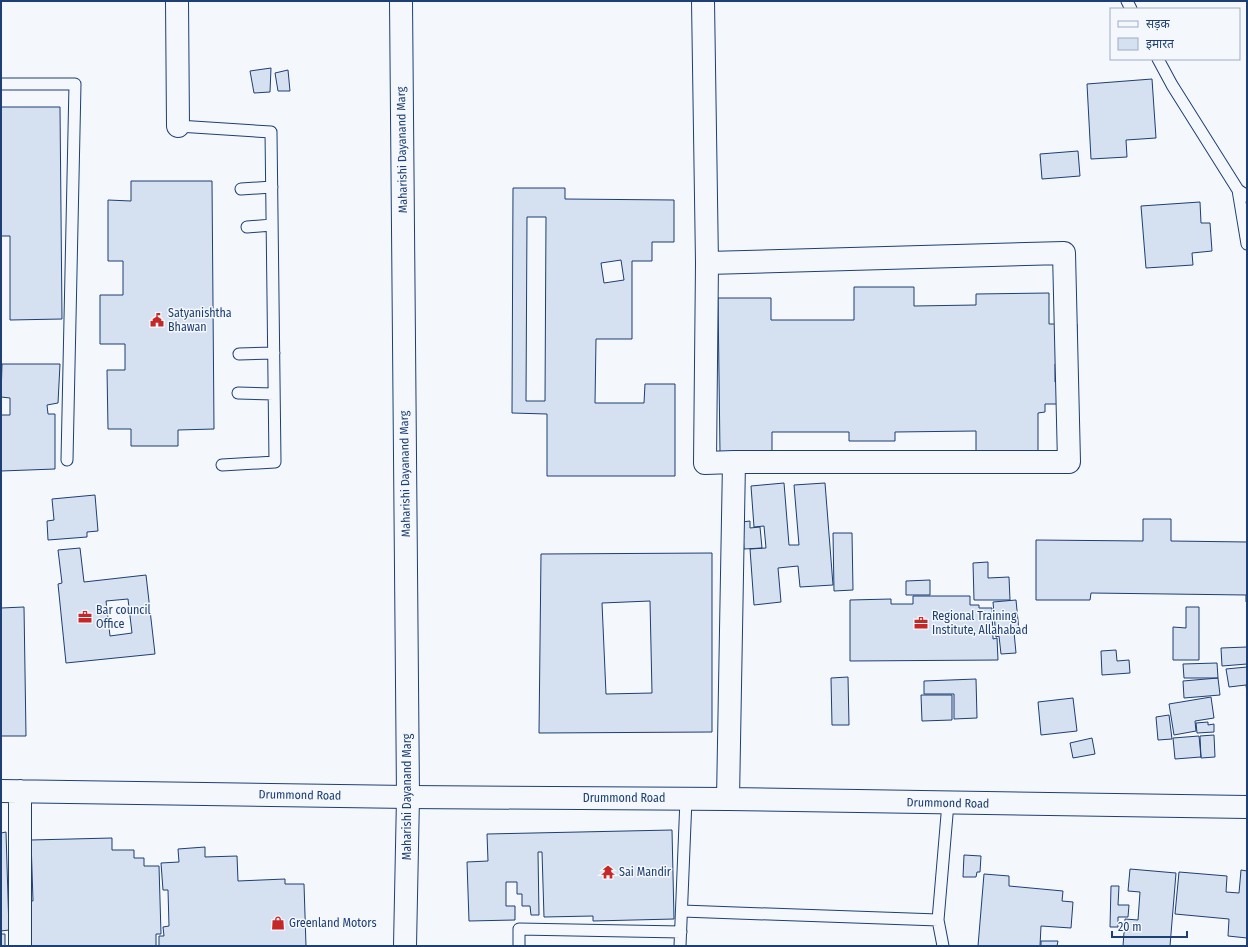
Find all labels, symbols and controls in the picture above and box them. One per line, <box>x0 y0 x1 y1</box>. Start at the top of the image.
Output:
legend <box>1110 8 1240 60</box>
text: सड़क <box>1146 17 1171 31</box>
text: इमारत <box>1146 37 1175 51</box>
street label: Maharishi Dayanand Marg <box>394 86 410 213</box>
place label: Satyanishtha Bhawan <box>168 306 232 334</box>
public building icon: Satyanishtha Bhawan <box>149 312 165 328</box>
street label: Maharishi Dayanand Marg <box>397 410 413 537</box>
place label: Bar council Office <box>96 603 151 631</box>
office icon: Bar council Office <box>77 609 93 625</box>
place label: Regional Training Institute, Allahabad <box>932 609 1028 637</box>
office icon: Regional Training Institute, Allahabad <box>913 615 929 631</box>
street label: Maharishi Dayanand Marg <box>400 733 414 860</box>
street label: Drummond Road <box>259 787 341 803</box>
street label: Drummond Road <box>583 791 665 805</box>
street label: Drummond Road <box>907 795 989 811</box>
temple icon: Sai Mandir <box>600 864 616 880</box>
place label: Sai Mandir <box>619 865 672 879</box>
scale bar <box>1112 913 1187 939</box>
shop icon: Greenland Motors <box>270 915 286 931</box>
place label: Greenland Motors <box>289 916 377 930</box>
text: 20 m <box>1118 920 1142 934</box>

